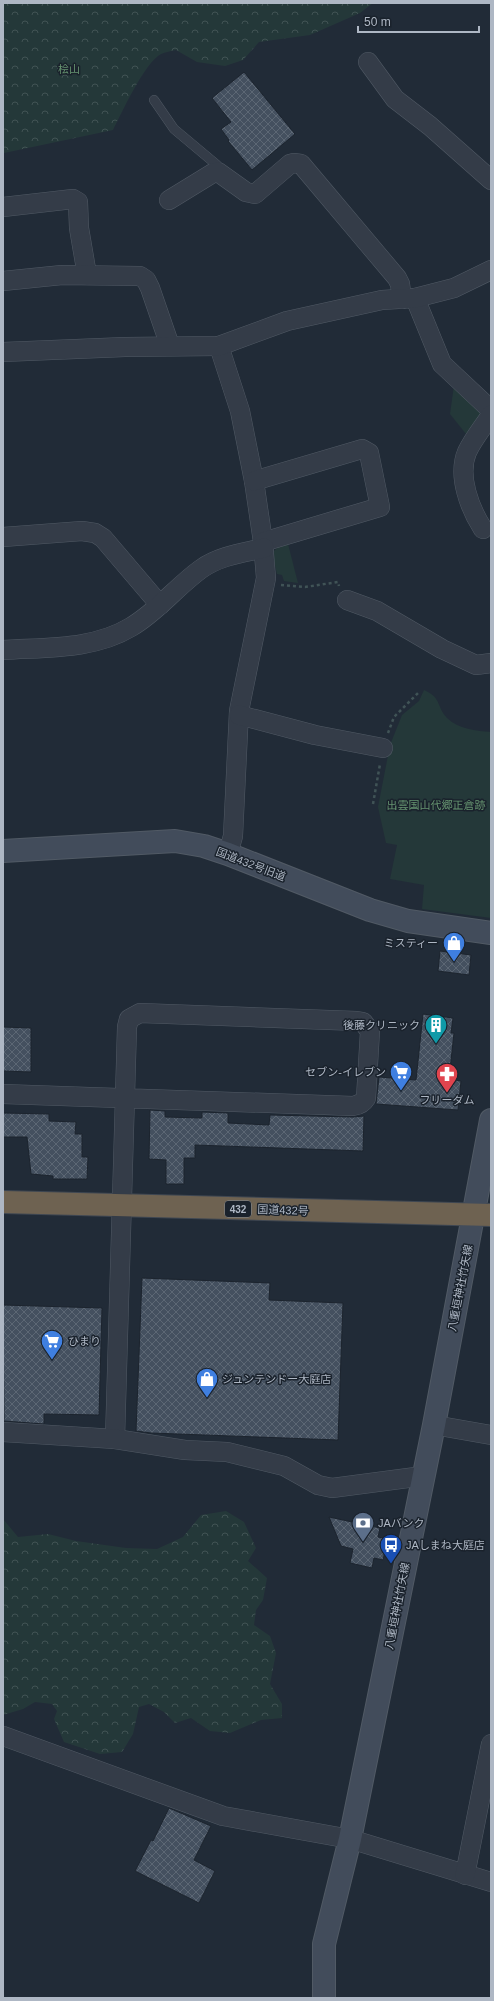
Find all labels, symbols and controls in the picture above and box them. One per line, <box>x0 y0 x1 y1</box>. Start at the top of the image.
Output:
scale bar <box>358 8 479 34</box>
text: 50 m <box>364 15 391 29</box>
park label: 桧山 <box>58 63 80 75</box>
park label: 出雲国山代郷正倉跡 <box>387 799 486 811</box>
street label: 国道432号旧道 <box>215 845 287 883</box>
shop icon: ミスティー <box>441 930 467 963</box>
place label: ミスティー <box>384 937 438 949</box>
building icon: 後藤クリニック <box>423 1012 449 1045</box>
place label: 後藤クリニック <box>343 1019 420 1031</box>
supermarket icon: セブン-イレブン <box>388 1059 414 1092</box>
pharmacy icon: フリーダム <box>434 1061 460 1094</box>
place label: セブン-イレブン <box>305 1066 386 1078</box>
place label: フリーダム <box>420 1094 475 1106</box>
road number: 432 <box>225 1201 251 1217</box>
street label: 国道432号 <box>257 1203 309 1217</box>
street label: 八重垣神社竹矢線 <box>446 1244 474 1332</box>
supermarket icon: ひまり <box>39 1328 65 1361</box>
place label: ひまり <box>68 1335 101 1347</box>
shop icon: ジュンテンドー大庭店 <box>194 1366 220 1399</box>
place label: ジュンテンドー大庭店 <box>222 1373 331 1385</box>
bank icon: JAバンク <box>350 1510 376 1543</box>
place label: JAバンク <box>378 1517 424 1529</box>
bus stop icon: JAしまね大庭店 <box>378 1532 404 1565</box>
place label: JAしまね大庭店 <box>406 1539 485 1551</box>
street label: 八重垣神社竹矢線 <box>383 1562 411 1650</box>

